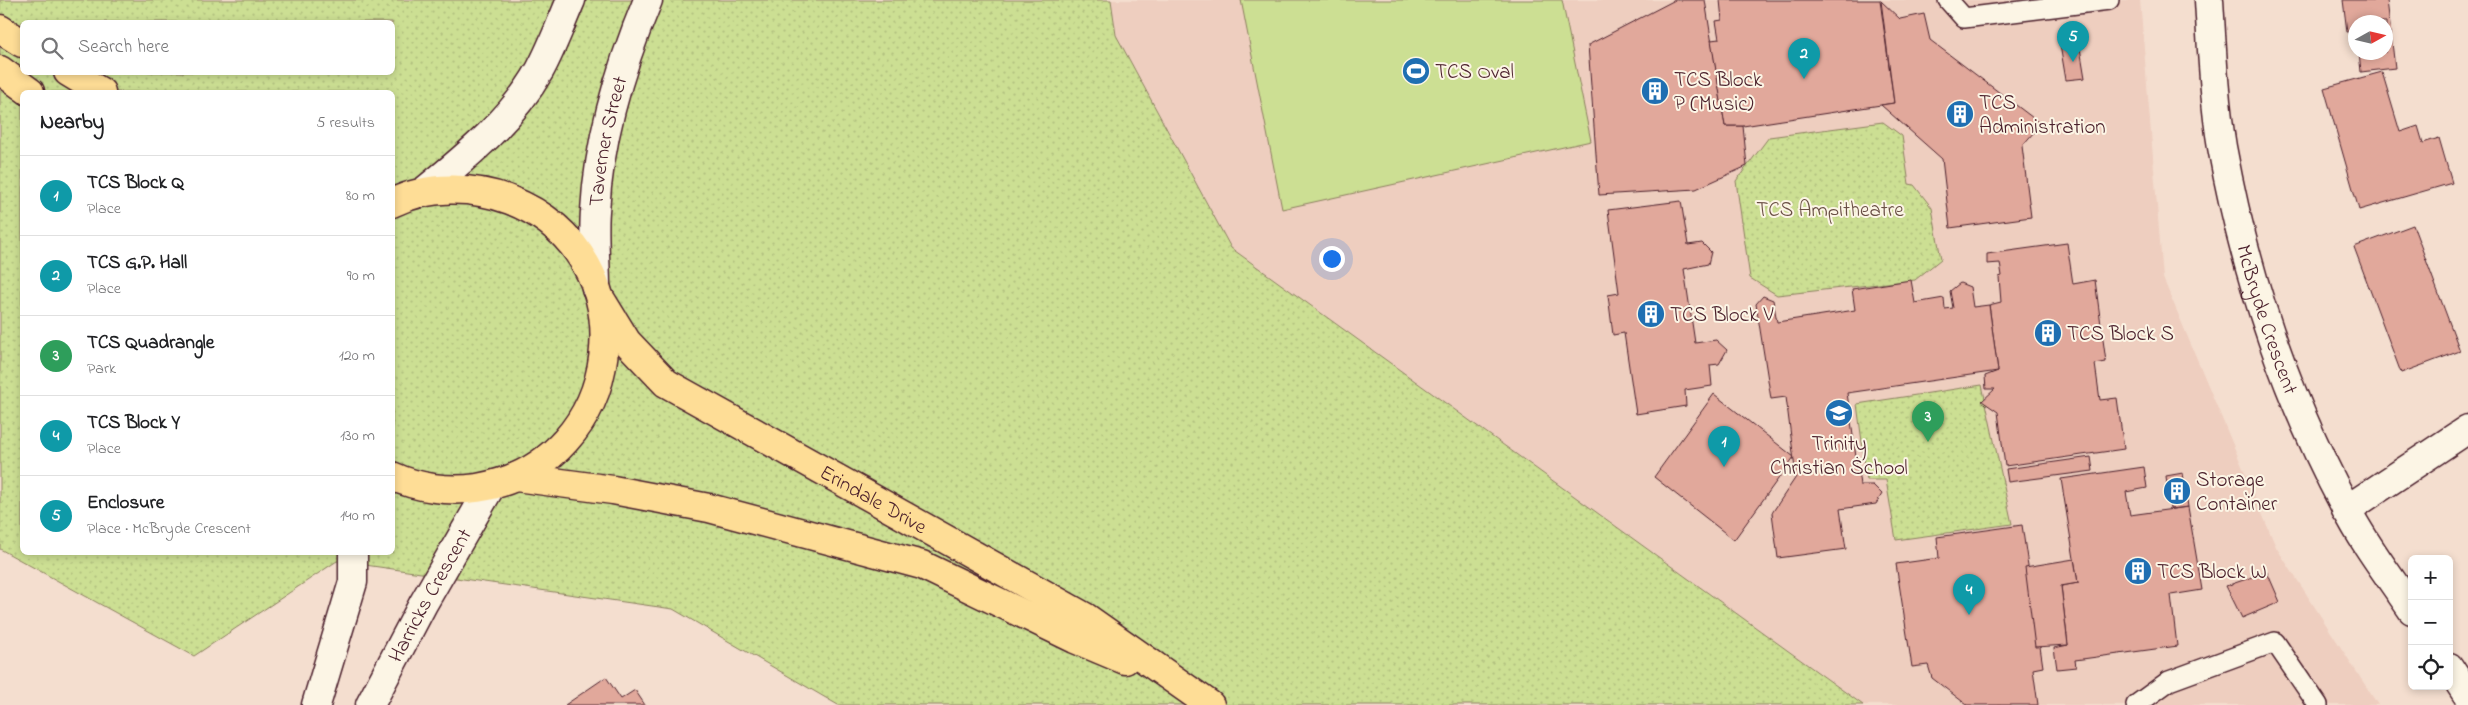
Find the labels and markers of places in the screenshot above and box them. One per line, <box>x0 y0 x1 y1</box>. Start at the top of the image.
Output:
pin: 5 <box>2057 21 2089 62</box>
pin: 2 <box>1788 38 1820 79</box>
sports icon: TCS Oval <box>1401 56 1431 86</box>
place label: TCS Oval <box>1435 58 1514 88</box>
place label: TCS Block P (Music) <box>1674 66 1763 120</box>
building icon: TCS Block P (Music) <box>1640 76 1670 106</box>
place label: TCS Administration <box>1979 89 2106 143</box>
building icon: TCS Administration <box>1945 99 1975 129</box>
building icon: TCS Block V <box>1636 299 1666 329</box>
place label: TCS Block V <box>1670 301 1773 331</box>
building icon: TCS Block S <box>2033 318 2063 348</box>
place label: TCS Block S <box>2067 320 2174 350</box>
school or university icon: Trinity Christian School <box>1824 398 1854 428</box>
pin: 3 <box>1912 401 1944 442</box>
pin: 1 <box>1708 426 1740 467</box>
place label: Trinity Christian School <box>1770 430 1908 484</box>
place label: Storage Container <box>2196 466 2278 520</box>
building icon: Storage Container <box>2162 476 2192 506</box>
building icon: TCS Block W <box>2123 556 2153 586</box>
place label: TCS Block W <box>2157 558 2267 588</box>
pin: 4 <box>1953 574 1985 615</box>

